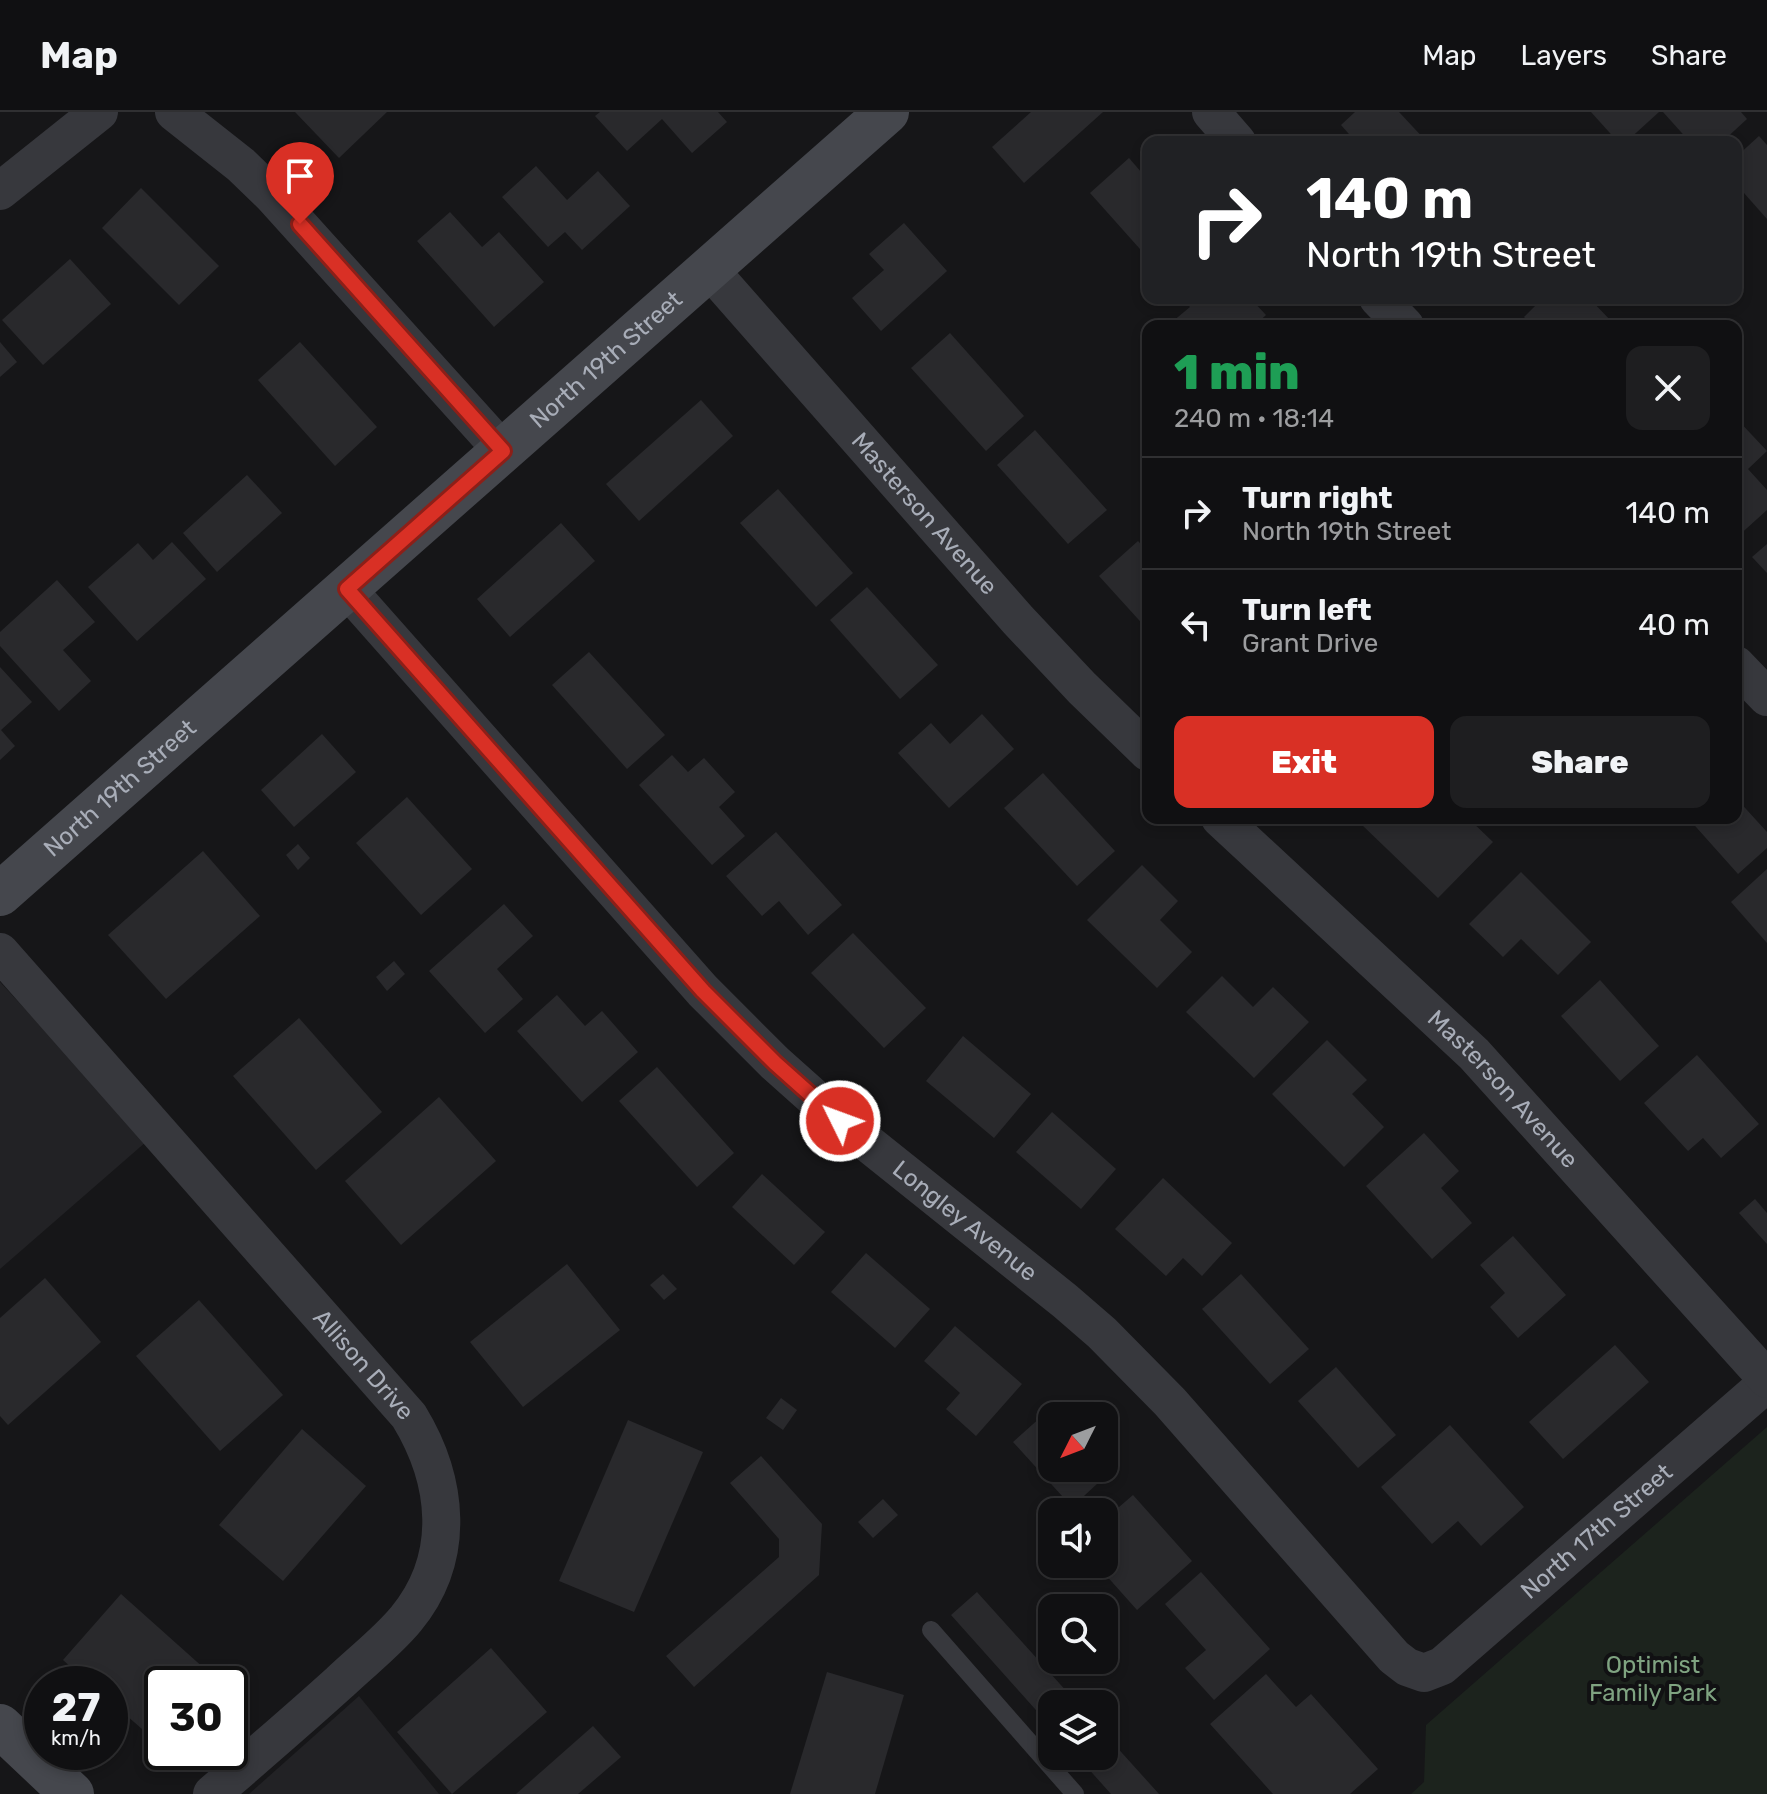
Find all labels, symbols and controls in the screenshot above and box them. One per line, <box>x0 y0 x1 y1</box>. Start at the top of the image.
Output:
text: Map <box>40 32 118 78</box>
text: Map <box>1422 39 1477 72</box>
text: Layers <box>1521 39 1607 72</box>
text: Share <box>1651 39 1727 72</box>
pin <box>266 142 334 224</box>
icon: arrive <box>278 154 322 198</box>
text: 140 m <box>1306 166 1473 232</box>
icon: right <box>1174 168 1278 272</box>
text: North 19th Street <box>1306 233 1596 276</box>
street label: North 19th Street <box>524 285 688 434</box>
text: 1 min <box>1174 344 1300 401</box>
button: close <box>1626 346 1710 430</box>
text: 240 m · 18:14 <box>1174 403 1334 434</box>
street label: Masterson Avenue <box>846 427 1003 600</box>
text: Turn right <box>1242 480 1393 516</box>
icon: right <box>1174 491 1218 535</box>
text: 140 m <box>1625 495 1710 531</box>
text: North 19th Street <box>1242 516 1451 547</box>
text: Turn left <box>1242 592 1372 628</box>
icon: left <box>1174 603 1218 647</box>
text: 40 m <box>1638 607 1710 643</box>
text: Grant Drive <box>1242 628 1378 659</box>
street label: North 19th Street <box>38 714 202 863</box>
button: Exit <box>1174 716 1434 808</box>
button: Share <box>1450 716 1710 808</box>
street label: Masterson Avenue <box>1422 1004 1584 1174</box>
position arrow <box>798 1079 882 1163</box>
street label: Longley Avenue <box>887 1155 1043 1287</box>
street label: Allison Drive <box>308 1304 420 1426</box>
north arrow <box>1038 1402 1118 1482</box>
map controls <box>1038 1402 1118 1770</box>
street label: North 17th Street <box>1515 1458 1678 1605</box>
button: sound <box>1038 1498 1118 1578</box>
button: search <box>1038 1594 1118 1674</box>
park label: Optimist Family Park <box>1589 1651 1718 1707</box>
speed limit sign: 30 <box>144 1666 248 1770</box>
text: 27 <box>52 1684 100 1731</box>
button: layers <box>1038 1690 1118 1770</box>
text: km/h <box>51 1726 101 1750</box>

